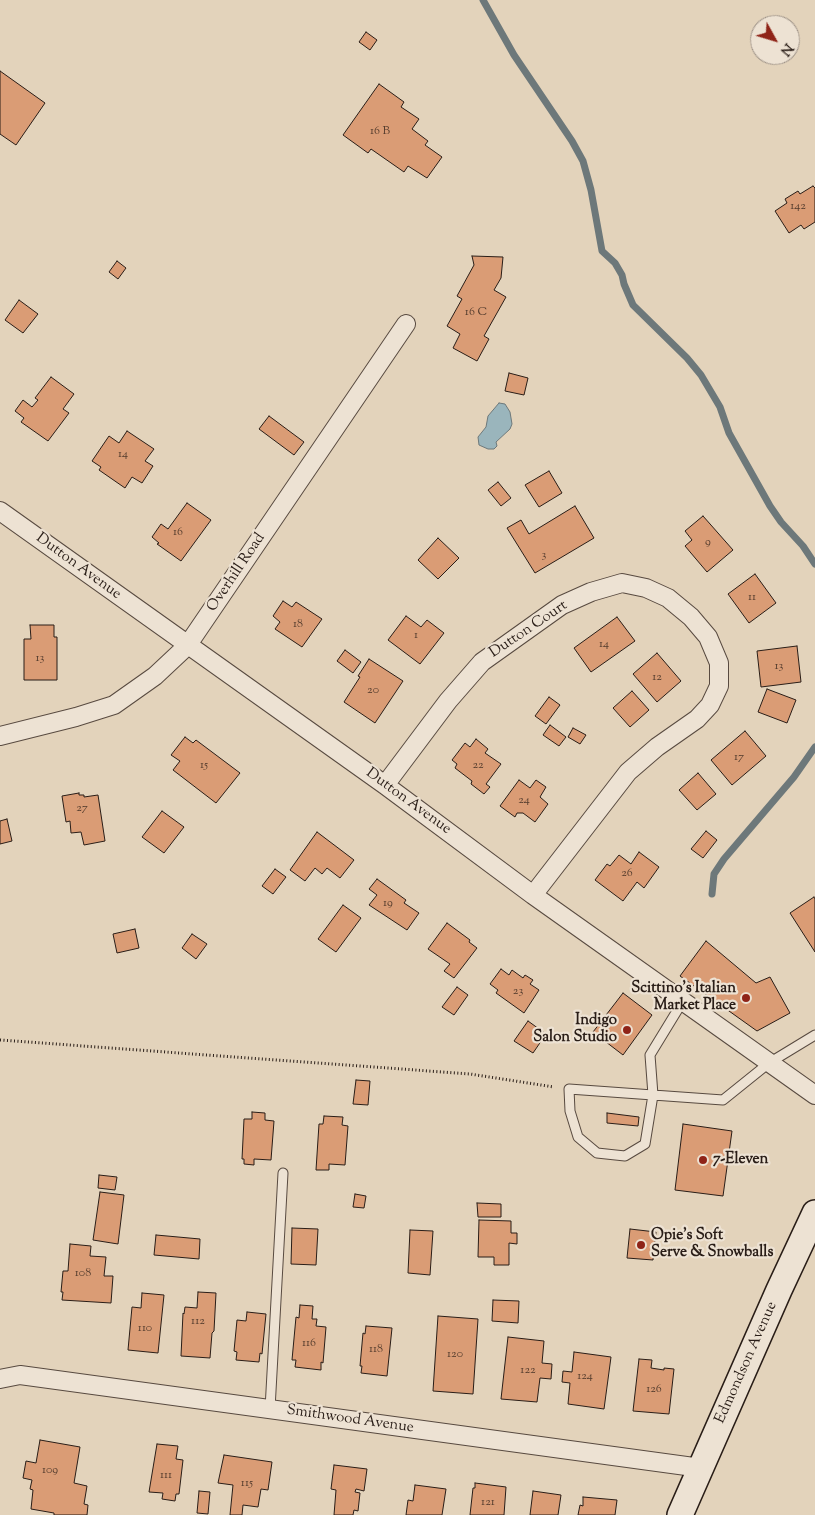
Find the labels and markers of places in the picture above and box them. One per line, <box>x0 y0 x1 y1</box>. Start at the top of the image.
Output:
place label: Scittino's Italian Market Place <box>631 980 736 1015</box>
marker: Scittino's Italian Market Place <box>740 992 752 1004</box>
place label: Indigo Salon Studio <box>533 1012 617 1047</box>
marker: Indigo Salon Studio <box>621 1024 633 1036</box>
place label: 7-Eleven <box>713 1151 768 1169</box>
marker: 7-Eleven <box>697 1154 709 1166</box>
place label: Opie's Soft Serve & Snowballs <box>651 1227 773 1262</box>
marker: Opie's Soft Serve & Snowballs <box>635 1239 647 1251</box>

